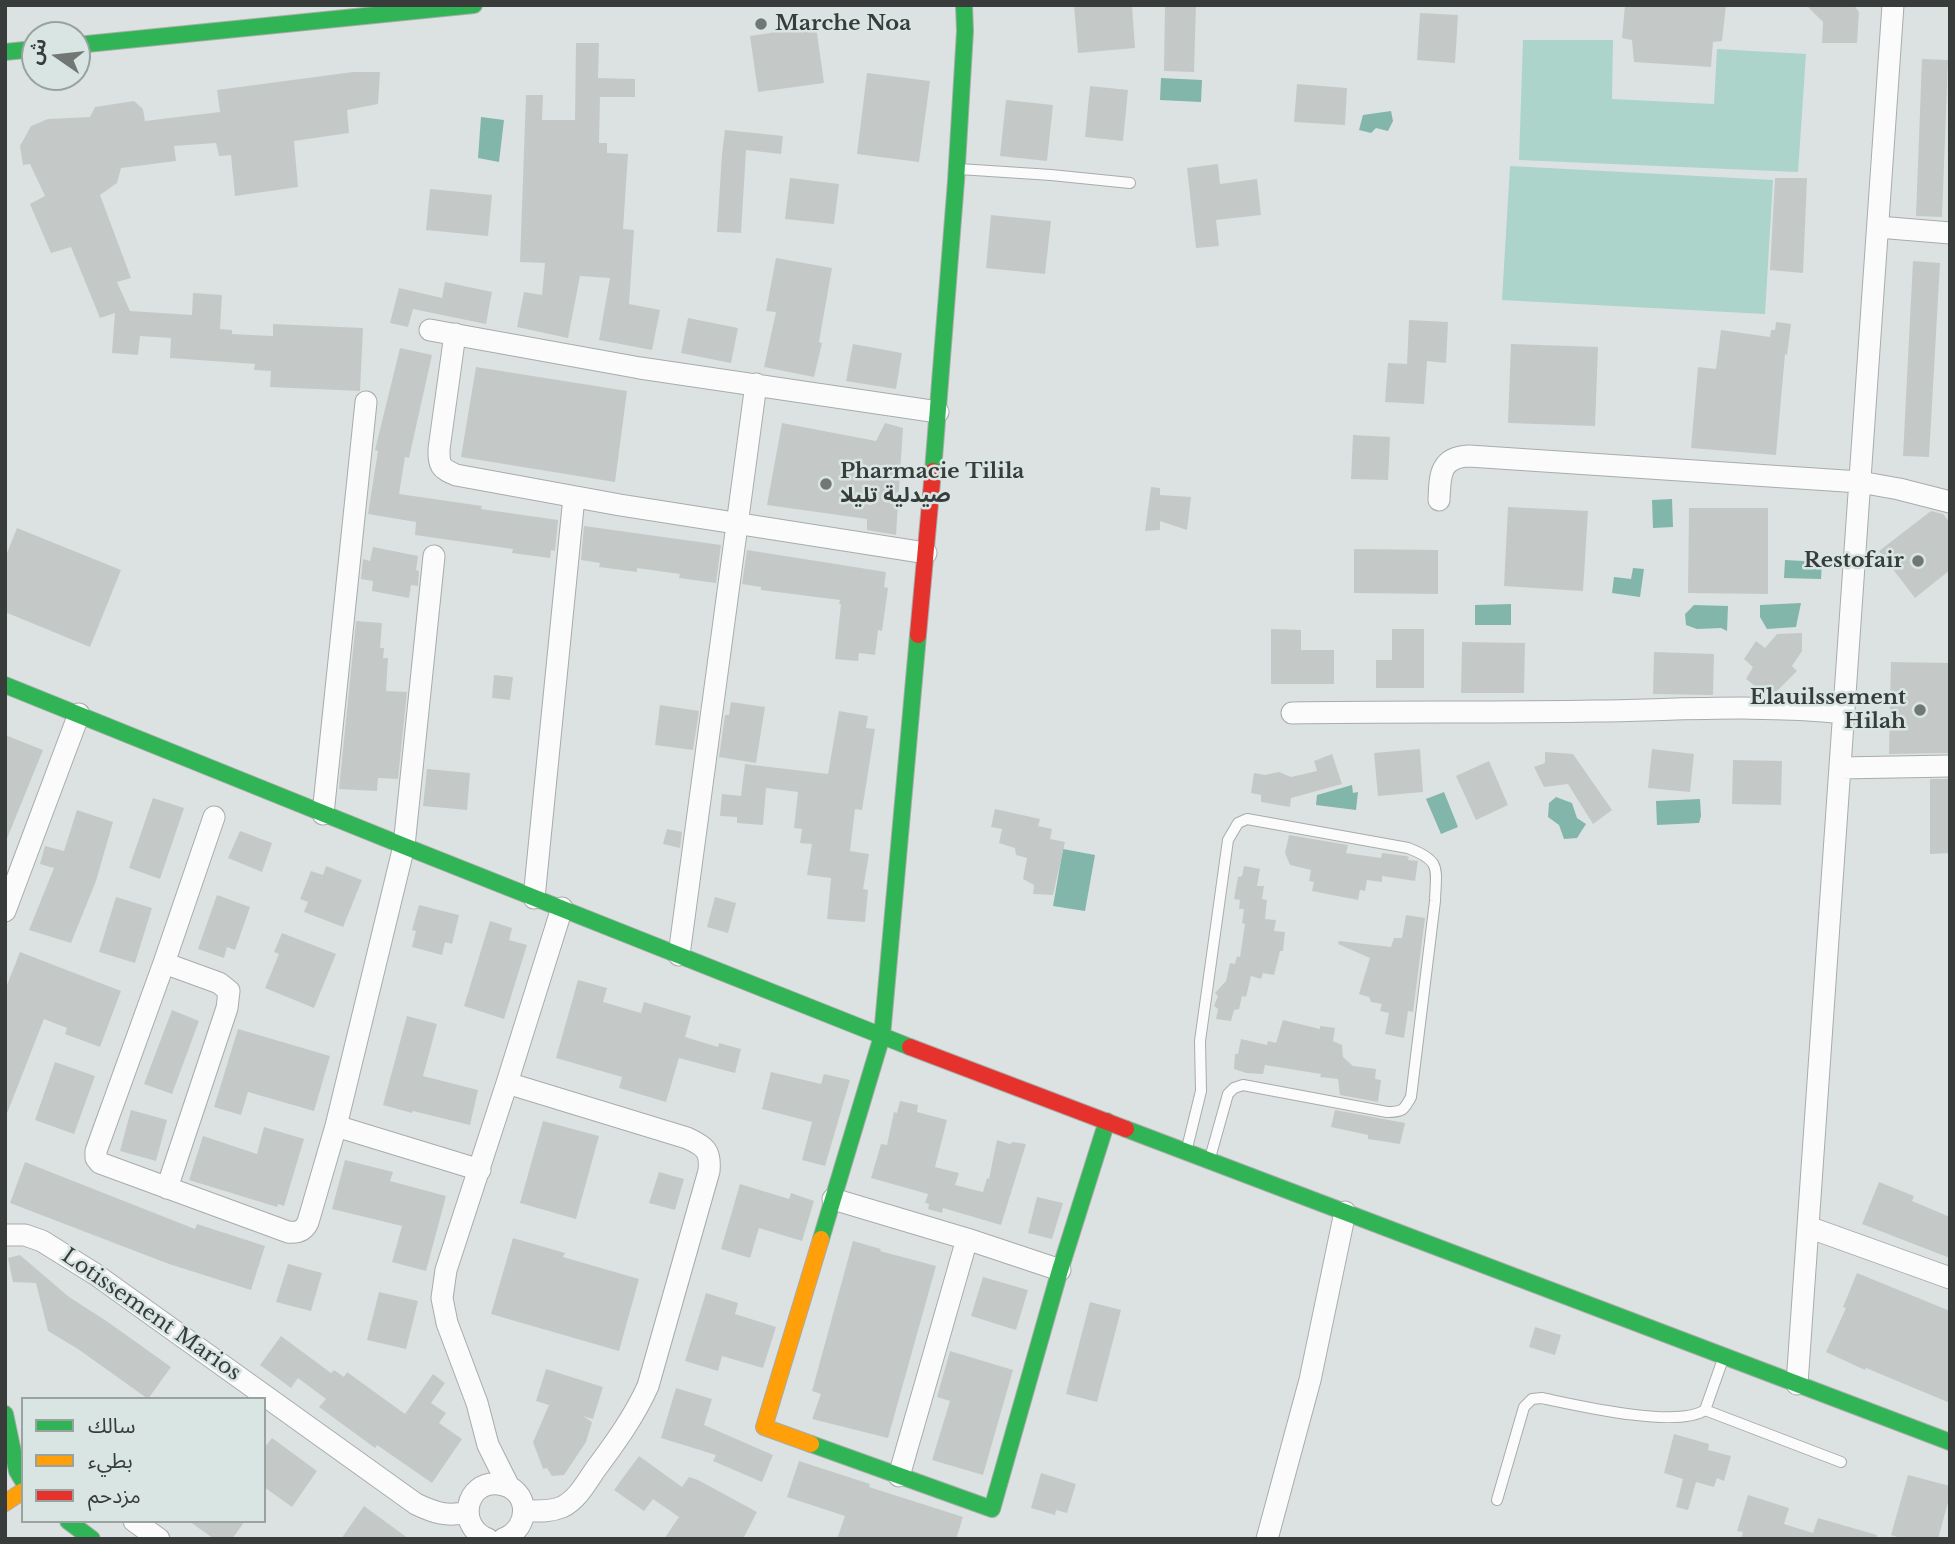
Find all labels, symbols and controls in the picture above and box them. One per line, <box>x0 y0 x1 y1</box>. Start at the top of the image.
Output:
place label: Marche Noa <box>775 11 911 37</box>
marker: Marche Noa <box>753 16 769 32</box>
north arrow <box>21 21 91 91</box>
text: ش <box>23 36 51 67</box>
place label: Pharmacie Tilila صيدلية تليلا <box>840 459 1024 509</box>
marker: Pharmacie Tilila صيدلية تليلا <box>818 476 834 492</box>
place label: Restofair <box>1804 548 1904 574</box>
marker: Restofair <box>1910 553 1926 569</box>
place label: Elauilssement Hilah <box>1750 685 1906 735</box>
marker: Elauilssement Hilah <box>1912 702 1928 718</box>
street label: Lotissement Marios <box>56 1244 246 1386</box>
legend <box>21 1397 266 1523</box>
text: سالك <box>88 1413 135 1439</box>
text: بطيء <box>88 1448 133 1474</box>
text: مزدحم <box>88 1483 141 1509</box>

